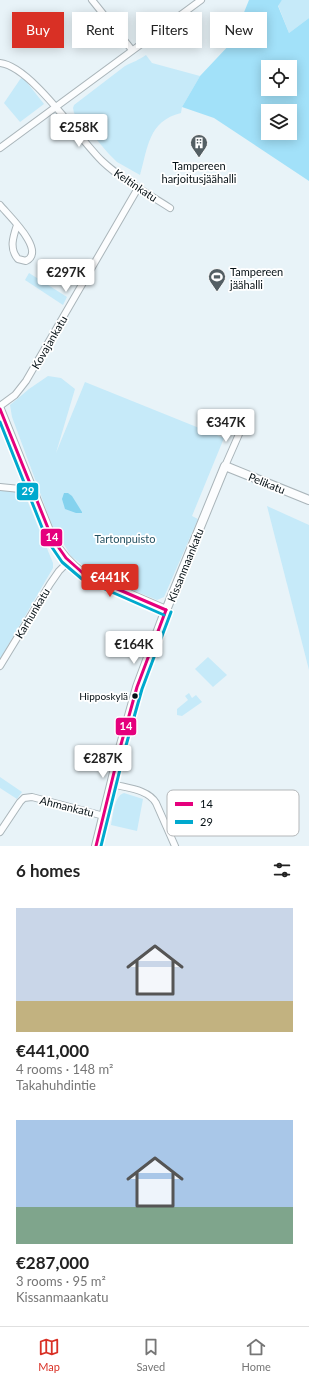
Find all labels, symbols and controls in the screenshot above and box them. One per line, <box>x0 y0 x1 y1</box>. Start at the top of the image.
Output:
chip: Buy <box>12 12 64 48</box>
chip: Rent <box>72 12 128 48</box>
chip: Filters <box>136 12 202 48</box>
chip: New <box>210 12 267 48</box>
map controls <box>261 60 297 140</box>
button: locate <box>261 60 297 96</box>
button: layers <box>261 104 297 140</box>
pin: €258K <box>51 114 107 148</box>
text: €258K <box>59 119 99 135</box>
building icon: Tampereen harjoitusjäähalli <box>189 133 209 158</box>
place label: Tampereen harjoitusjäähalli <box>162 159 237 185</box>
street label: Keltinkatu <box>112 166 160 204</box>
pin: €297K <box>38 259 94 293</box>
text: €297K <box>46 264 86 280</box>
place label: Tampereen jäähalli <box>229 265 283 291</box>
sports icon: Tampereen jäähalli <box>207 267 227 292</box>
street label: Kovajankatu <box>29 313 69 371</box>
pin: €347K <box>198 409 254 443</box>
text: €347K <box>206 414 246 430</box>
street label: Pelikatu <box>247 470 287 496</box>
line badge: 29 <box>16 482 39 501</box>
text: 29 <box>22 484 34 497</box>
street label: Kissanmaankatu <box>164 526 206 604</box>
line badge: 14 <box>40 528 63 547</box>
text: 14 <box>46 530 59 543</box>
park label: Tartonpuisto <box>95 532 155 545</box>
pin: €441K <box>82 564 138 598</box>
text: €441K <box>90 569 130 585</box>
street label: Karhunkatu <box>12 586 52 640</box>
pin: €164K <box>106 631 162 665</box>
text: €164K <box>114 636 154 652</box>
place label: Hipposkylä <box>79 690 128 702</box>
marker: Hipposkylä <box>130 691 140 701</box>
line badge: 14 <box>115 717 137 736</box>
text: 14 <box>120 719 133 732</box>
pin: €287K <box>75 745 131 779</box>
text: €287K <box>83 750 123 766</box>
legend <box>167 790 299 836</box>
street label: Ahmankatu <box>39 793 95 819</box>
text: 14 <box>200 797 213 810</box>
text: 29 <box>200 815 213 828</box>
icon: filters <box>271 859 293 881</box>
text: 6 homes <box>16 860 80 881</box>
icon: home <box>119 934 191 1006</box>
text: €441,000 <box>16 1040 89 1061</box>
text: 4 rooms · 148 m² <box>16 1061 113 1077</box>
text: Takahuhdintie <box>16 1077 96 1093</box>
icon: home <box>119 1146 191 1218</box>
text: €287,000 <box>16 1252 89 1273</box>
text: 3 rooms · 95 m² <box>16 1273 106 1289</box>
text: Kissanmaankatu <box>16 1289 108 1305</box>
tab: Map <box>38 1336 60 1373</box>
tab: Saved <box>136 1336 165 1373</box>
tab: Home <box>242 1336 271 1373</box>

